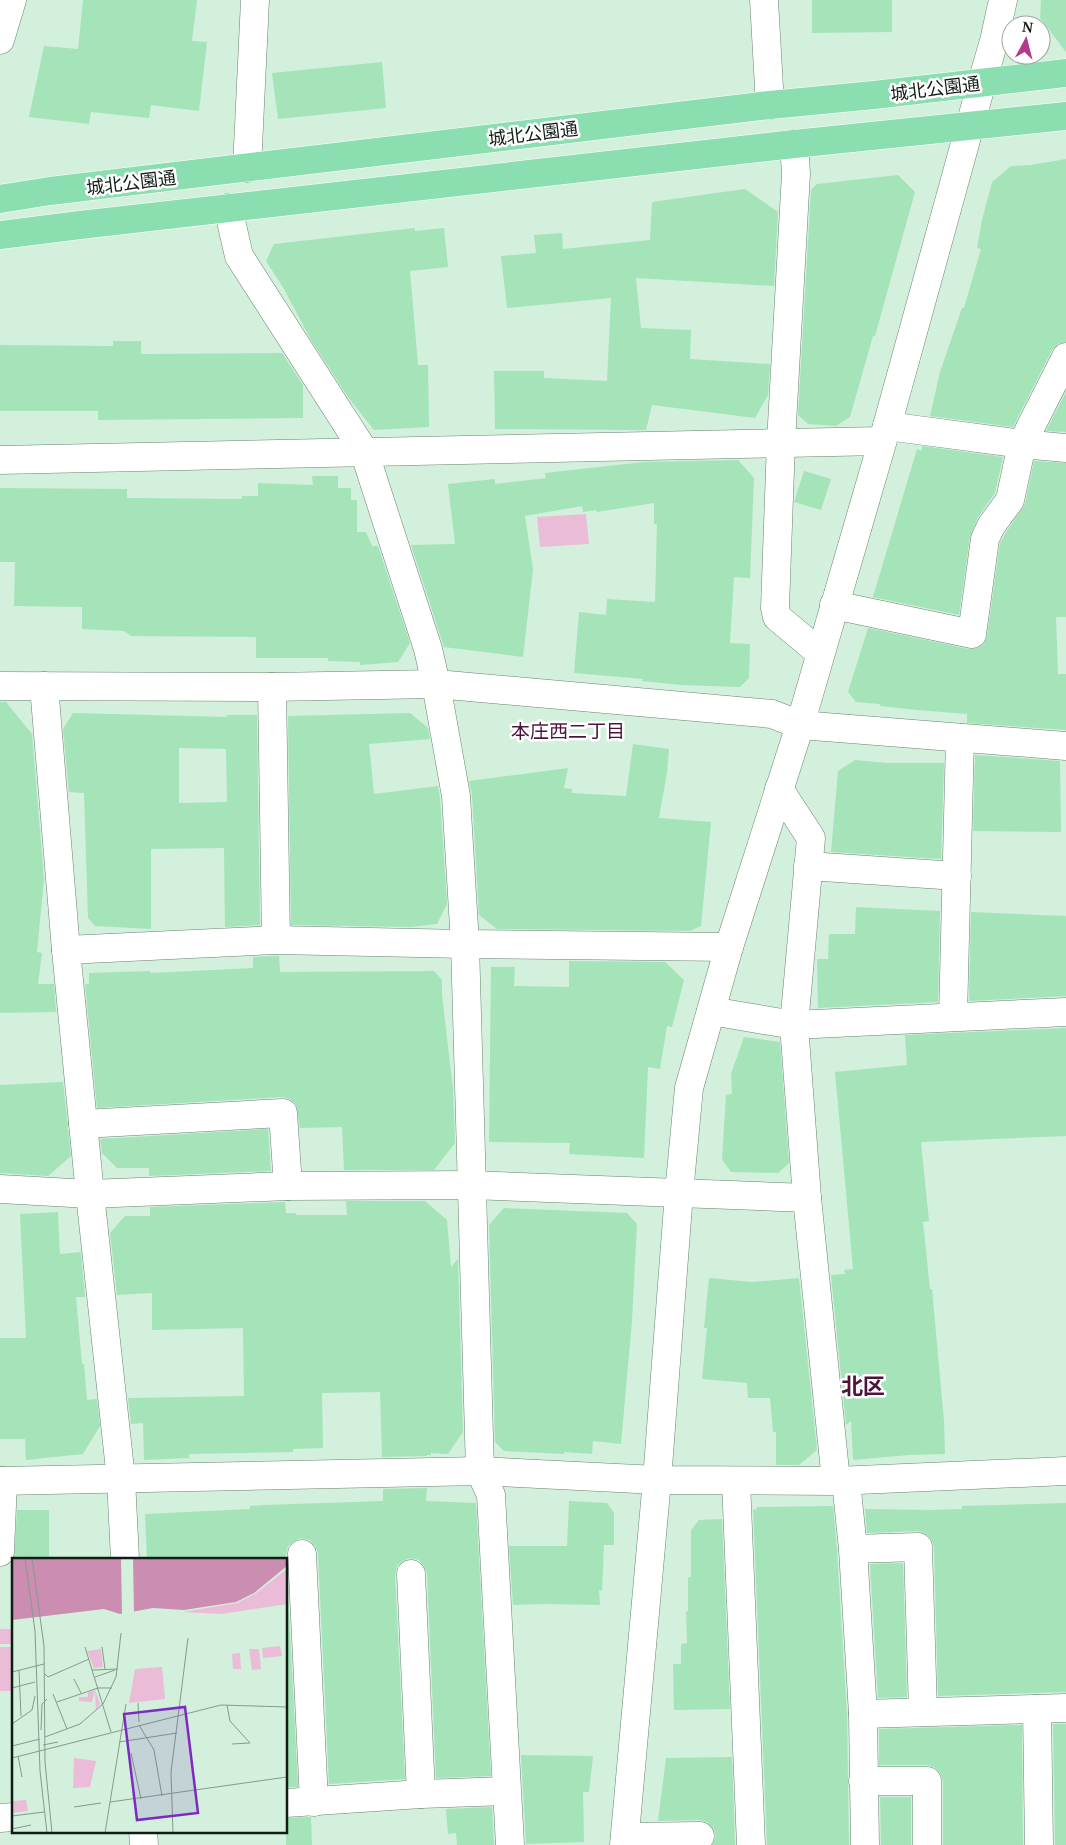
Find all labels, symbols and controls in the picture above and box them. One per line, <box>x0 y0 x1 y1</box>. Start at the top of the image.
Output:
north arrow <box>1001 15 1051 65</box>
text: N <box>1021 16 1034 37</box>
street label: 城北公園通 <box>889 71 981 105</box>
street label: 城北公園通 <box>487 116 579 150</box>
street label: 城北公園通 <box>85 165 177 199</box>
district label: 本庄西二丁目 <box>511 718 625 744</box>
district label: 北区 <box>841 1370 885 1400</box>
inset map <box>12 1558 288 1832</box>

